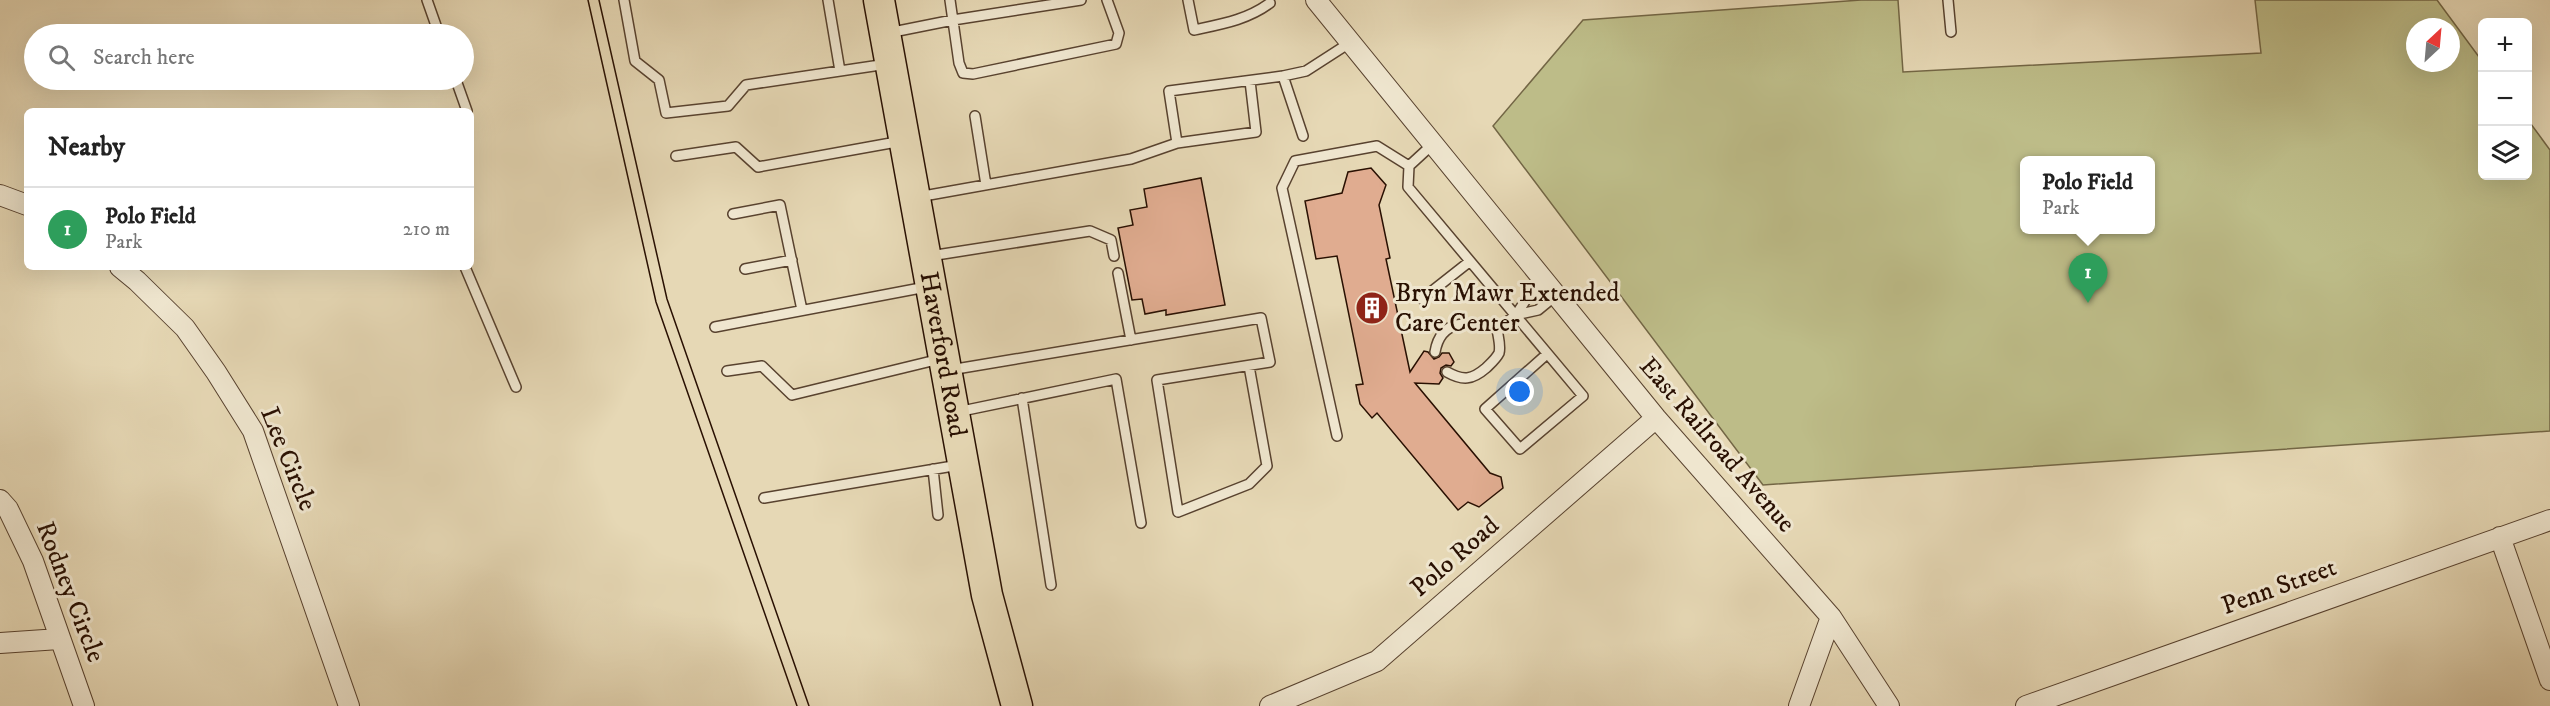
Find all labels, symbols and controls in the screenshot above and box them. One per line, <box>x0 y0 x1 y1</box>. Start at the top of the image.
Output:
north arrow <box>2406 18 2460 72</box>
map controls <box>2478 18 2532 180</box>
button: + <box>2478 18 2532 72</box>
search box <box>24 24 474 90</box>
icon: search <box>45 41 78 74</box>
text: Search here <box>93 44 195 71</box>
button: − <box>2478 72 2532 126</box>
button: layers <box>2478 126 2532 180</box>
text: Nearby <box>48 131 125 164</box>
popup <box>2020 156 2155 234</box>
text: Polo Field <box>2042 169 2133 196</box>
text: Park <box>2042 196 2079 221</box>
text: Polo Field <box>105 203 196 230</box>
text: 1 <box>64 217 71 242</box>
text: 210 m <box>403 217 450 242</box>
text: Park <box>105 230 142 255</box>
pin: 1 <box>2068 254 2108 303</box>
street label: Haverford Road <box>912 269 974 440</box>
place label: Bryn Mawr Extended Care Center <box>1395 277 1620 340</box>
building icon: Bryn Mawr Extended Care Center <box>1354 290 1390 326</box>
street label: East Railroad Avenue <box>1632 350 1802 540</box>
your location <box>1505 377 1534 406</box>
street label: Lee Circle <box>252 402 324 516</box>
street label: Polo Road <box>1404 509 1506 605</box>
street label: Rodney Circle <box>28 517 112 667</box>
street label: Penn Street <box>2217 551 2341 623</box>

